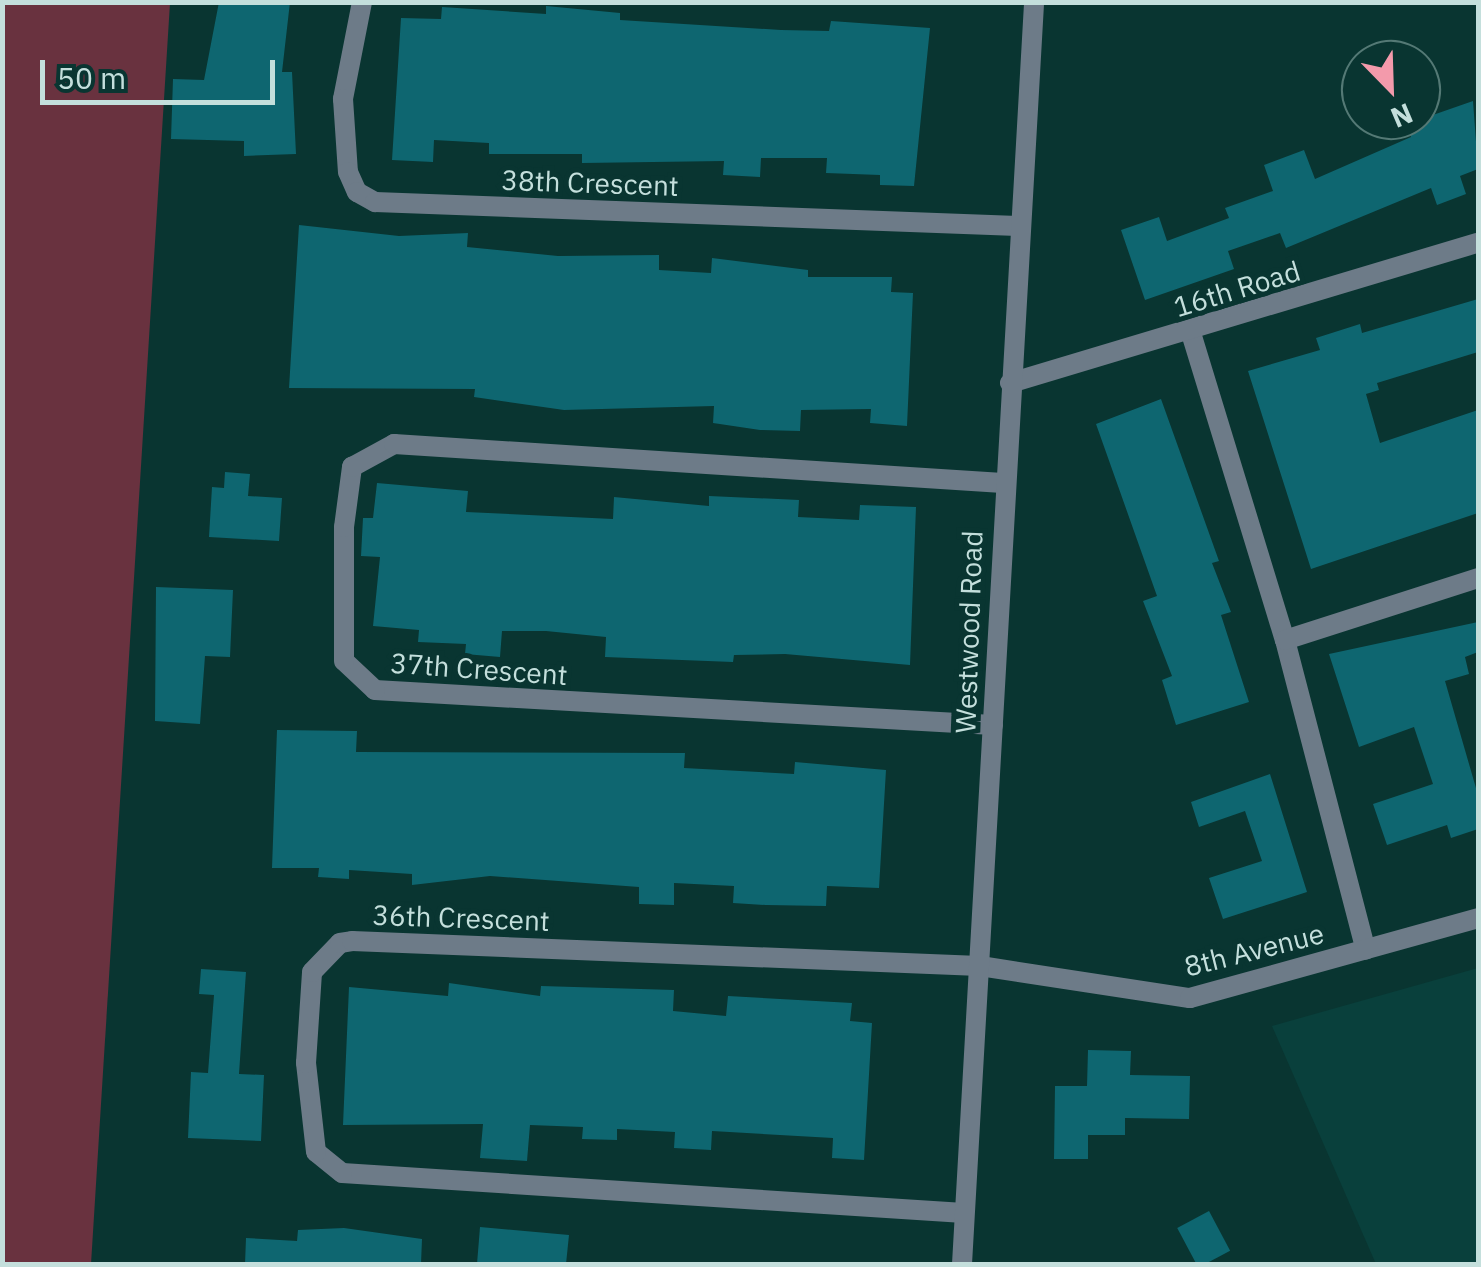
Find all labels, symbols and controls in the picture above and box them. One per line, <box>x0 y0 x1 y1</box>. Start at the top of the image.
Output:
scale bar <box>45 40 280 102</box>
north arrow <box>1341 40 1441 140</box>
text: 50 m <box>57 58 126 97</box>
text: N <box>1386 95 1419 137</box>
street label: 38th Crescent <box>501 163 679 203</box>
street label: 16th Road <box>1170 254 1304 324</box>
street label: Westwood Road <box>949 530 989 734</box>
street label: 37th Crescent <box>389 646 569 692</box>
street label: 36th Crescent <box>372 898 550 938</box>
street label: 8th Avenue <box>1181 916 1327 984</box>

